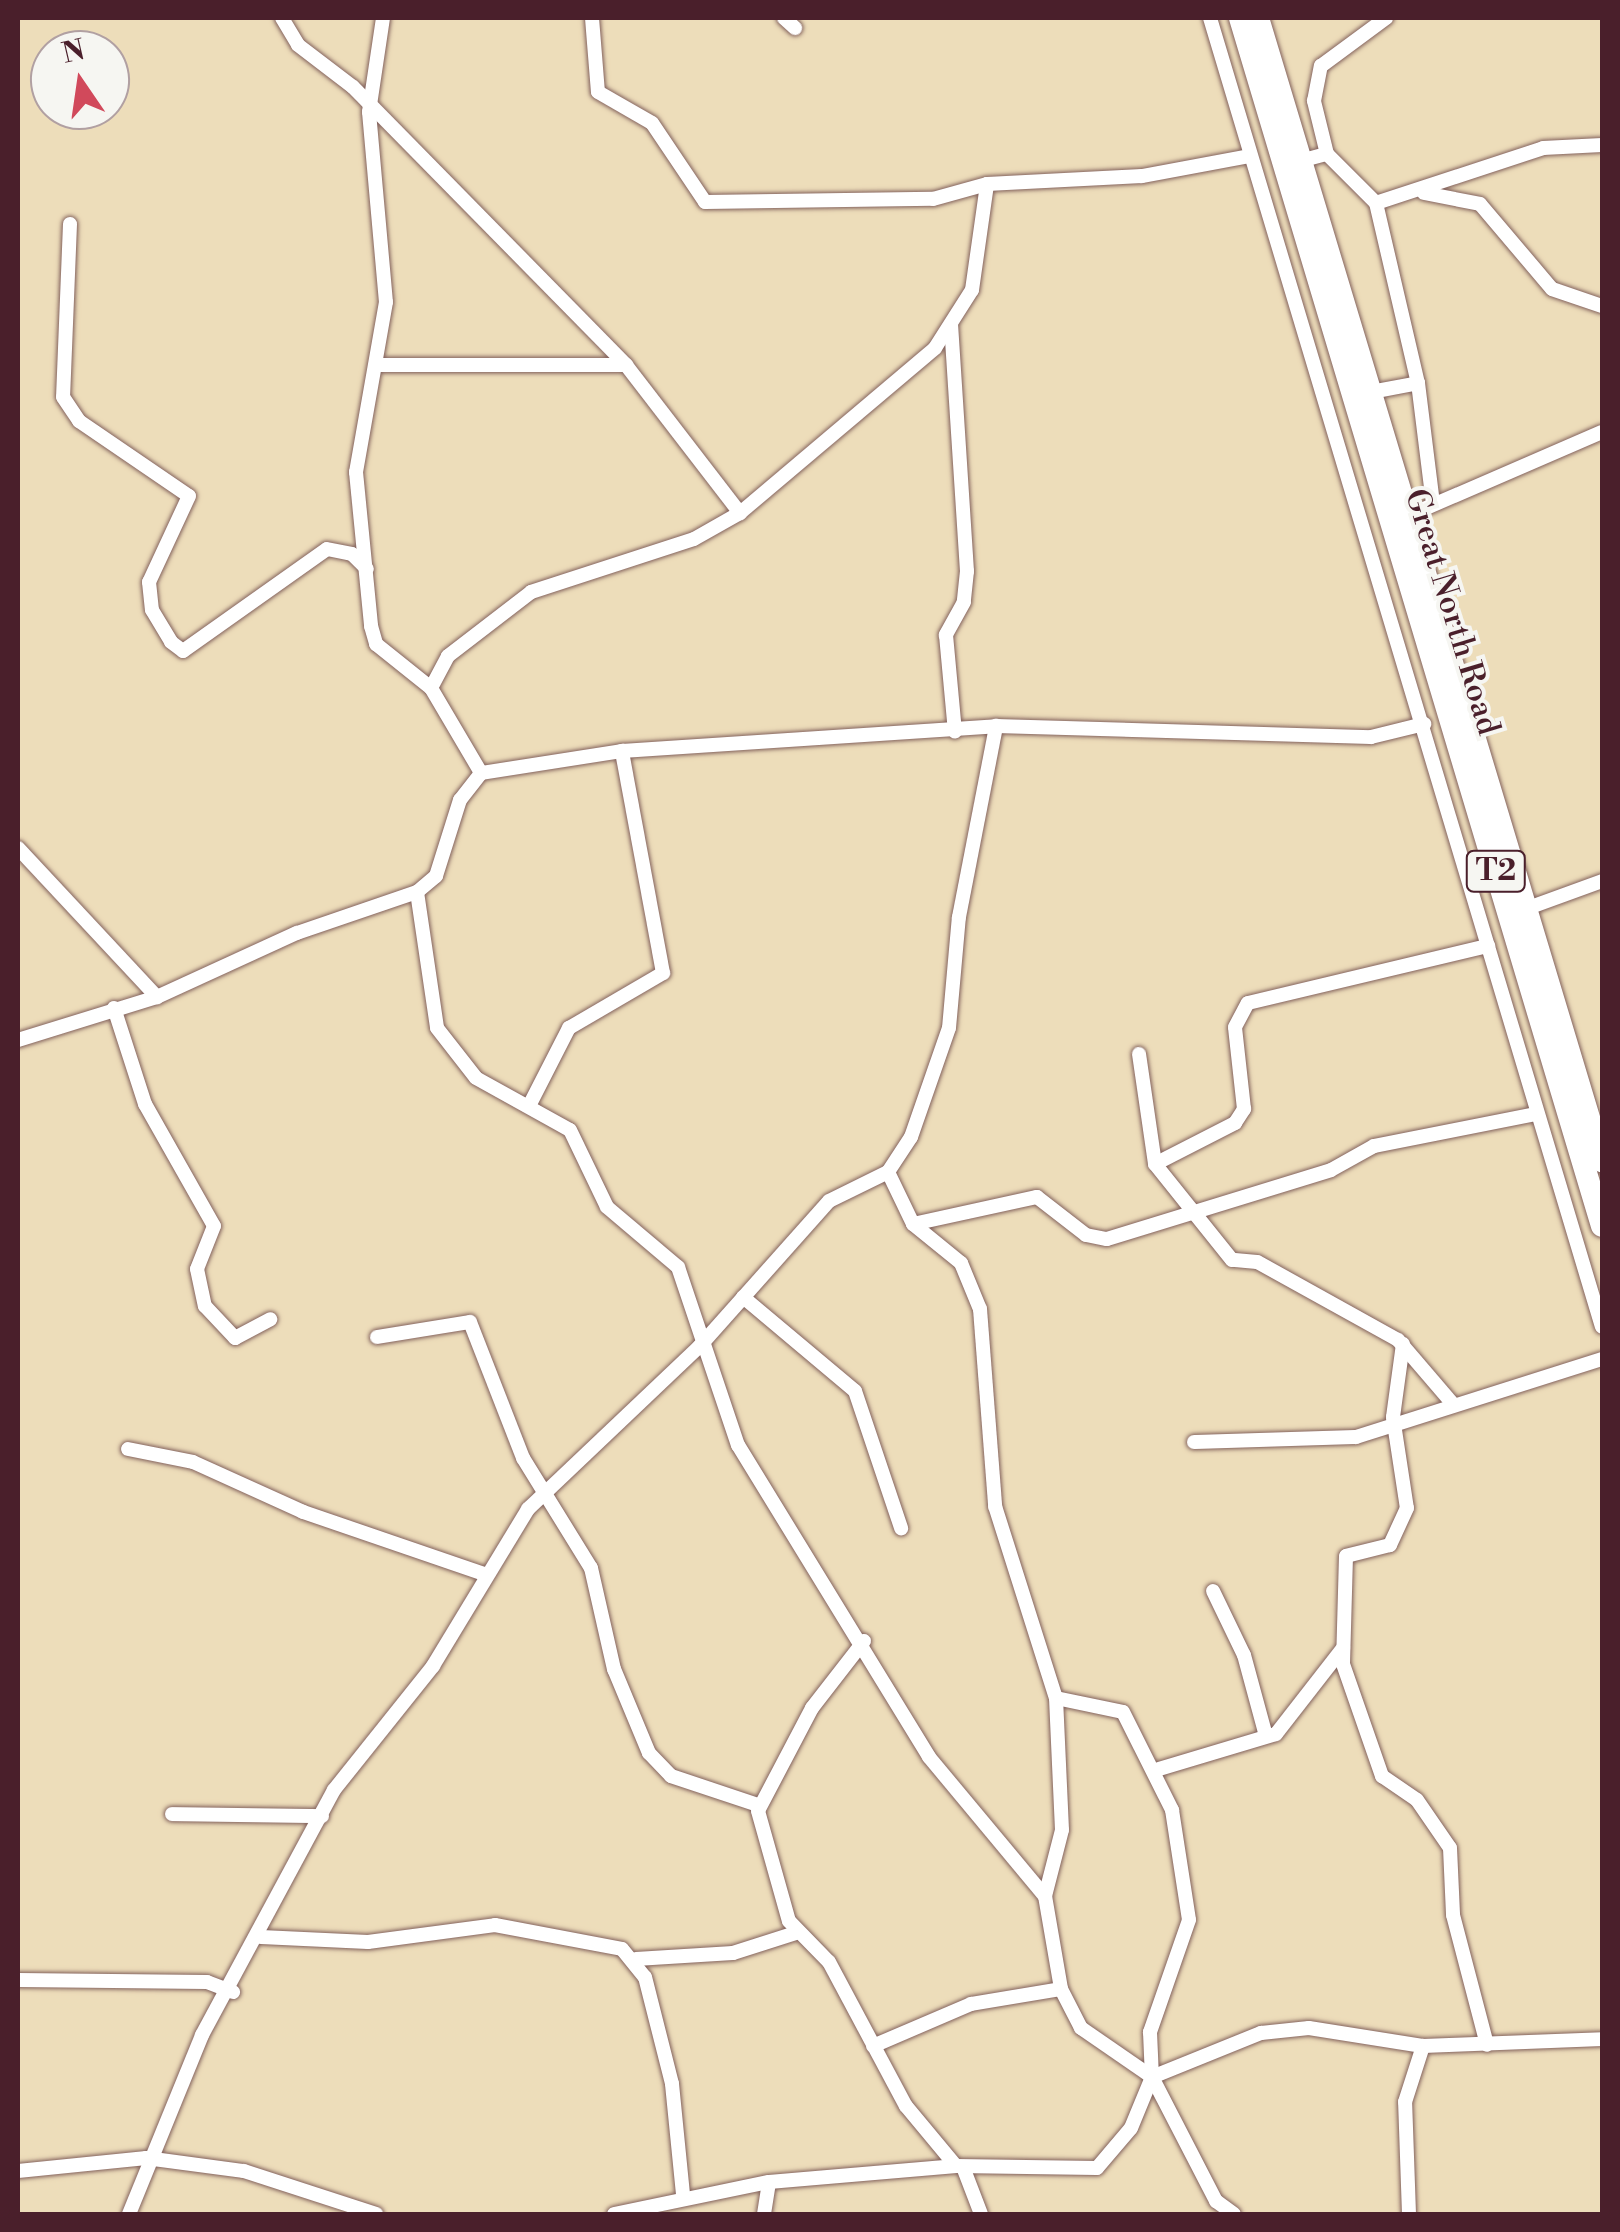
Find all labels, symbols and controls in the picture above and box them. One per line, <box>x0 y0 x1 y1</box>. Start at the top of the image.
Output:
north arrow <box>30 30 130 130</box>
text: N <box>59 33 88 72</box>
street label: Great North Road <box>1396 484 1508 740</box>
road number: T2 <box>1464 846 1528 896</box>

